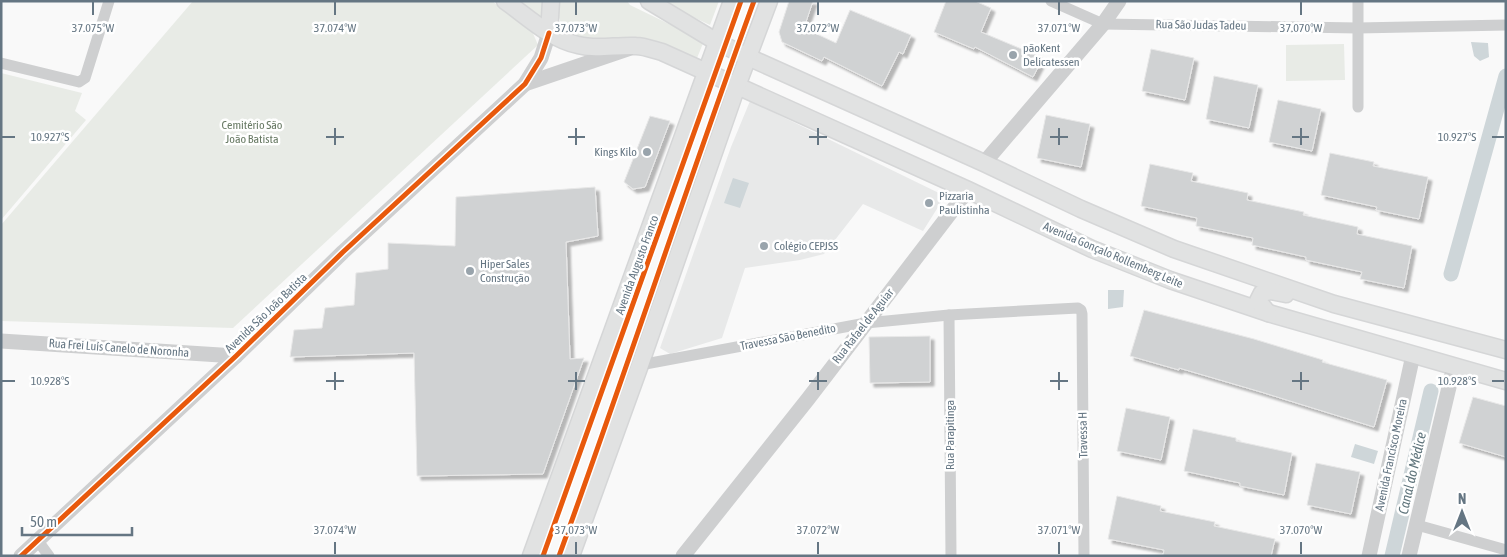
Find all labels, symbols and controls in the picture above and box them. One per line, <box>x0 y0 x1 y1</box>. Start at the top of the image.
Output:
street label: Rua São Judas Tadeu <box>1156 17 1247 33</box>
text: 37.075°W <box>72 21 114 35</box>
text: 37.074°W <box>314 21 356 35</box>
text: 37.073°W <box>555 21 597 35</box>
text: 37.072°W <box>797 21 839 35</box>
text: 37.071°W <box>1038 21 1080 35</box>
text: 37.070°W <box>1280 21 1322 35</box>
place label: pãoKent Delicatessen <box>1023 41 1080 69</box>
marker: pãoKent Delicatessen <box>1007 49 1019 61</box>
park label: Cemitério São João Batista <box>222 118 283 146</box>
text: 10.927°S <box>31 130 69 144</box>
text: 10.927°S <box>1438 130 1476 144</box>
place label: Kings Kilo <box>594 145 637 159</box>
marker: Kings Kilo <box>641 146 653 158</box>
place label: Pizzaria Paulistinha <box>939 189 990 217</box>
marker: Pizzaria Paulistinha <box>923 197 935 209</box>
street label: Avenida Augusto Franco <box>613 213 662 317</box>
street label: Avenida Gonçalo Rollemberg Leite <box>1041 219 1185 291</box>
place label: Colégio CEPJSS <box>774 239 838 253</box>
marker: Colégio CEPJSS <box>758 240 770 252</box>
place label: Hiper Sales Construção <box>480 257 530 285</box>
marker: Hiper Sales Construção <box>464 265 476 277</box>
street label: Avenida São João Batista <box>222 270 310 356</box>
street label: Rua Rafael de Aguiar <box>829 285 897 366</box>
street label: Travessa São Benedito <box>739 321 837 353</box>
street label: Rua Frei Luís Canelo de Noronha <box>48 336 190 360</box>
text: 10.928°S <box>31 374 69 388</box>
text: 10.928°S <box>1438 374 1476 388</box>
street label: Avenida Francisco Moreira <box>1372 398 1410 512</box>
street label: Rua Parapitinga <box>943 400 957 470</box>
street label: Travessa H <box>1076 412 1090 458</box>
water label: Canal do Médice <box>1395 430 1429 516</box>
north arrow <box>1437 487 1487 537</box>
text: N <box>1458 491 1466 507</box>
scale bar <box>22 504 132 536</box>
text: 50 m <box>30 513 57 530</box>
text: 37.074°W <box>314 523 356 537</box>
text: 37.073°W <box>555 523 597 537</box>
text: 37.072°W <box>797 523 839 537</box>
text: 37.071°W <box>1038 523 1080 537</box>
text: 37.070°W <box>1280 523 1322 537</box>

